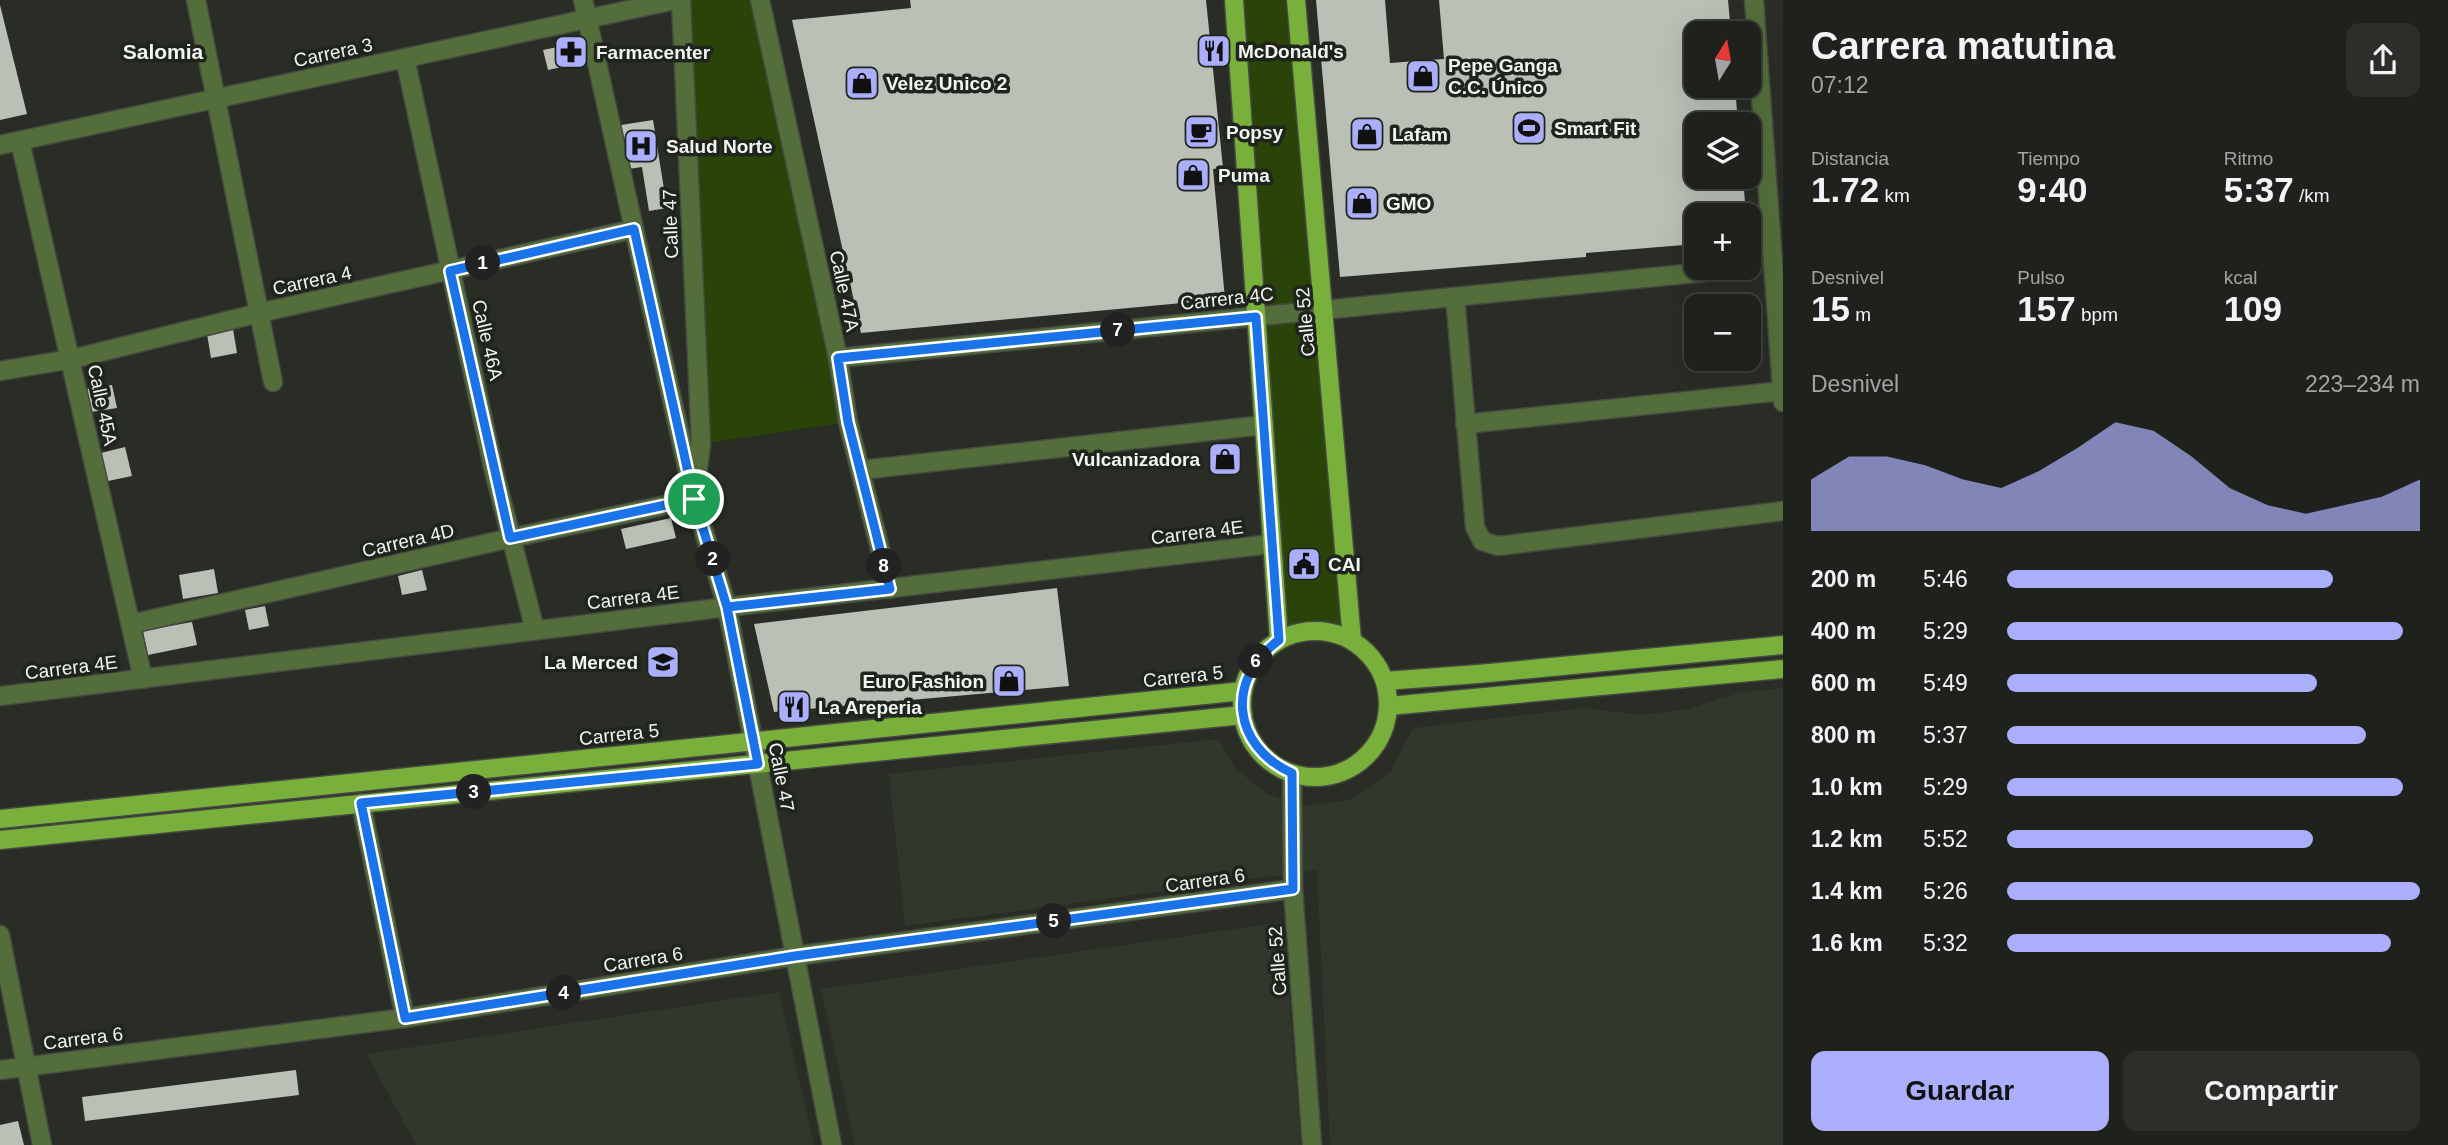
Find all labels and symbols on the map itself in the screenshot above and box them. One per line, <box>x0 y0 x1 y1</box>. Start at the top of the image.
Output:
north arrow <box>1684 21 1760 98</box>
restaurant icon: McDonald's <box>1195 32 1233 70</box>
pharmacy icon: Farmacenter <box>552 33 590 71</box>
street label: Carrera 3 <box>292 34 375 71</box>
district label: Salomia <box>123 40 204 63</box>
place label: McDonald's <box>1238 41 1344 62</box>
place label: Farmacenter <box>596 42 711 63</box>
place label: Pepe Ganga C.C. Único <box>1448 55 1558 98</box>
shop icon: Pepe Ganga C.C. Único <box>1404 57 1442 95</box>
shop icon: Velez Unico 2 <box>843 64 881 102</box>
place label: Velez Unico 2 <box>886 73 1007 94</box>
sports icon: Smart Fit <box>1510 109 1548 147</box>
cafe icon: Popsy <box>1182 113 1220 151</box>
shop icon: Lafam <box>1348 115 1386 153</box>
place label: Smart Fit <box>1554 118 1637 139</box>
place label: Popsy <box>1226 122 1283 143</box>
place label: Lafam <box>1392 124 1448 145</box>
hospital icon: Salud Norte <box>622 127 660 165</box>
place label: Salud Norte <box>666 136 773 157</box>
shop icon: Puma <box>1174 156 1212 194</box>
place label: Puma <box>1218 165 1270 186</box>
shop icon: GMO <box>1343 184 1381 222</box>
street label: Calle 47 <box>659 189 682 259</box>
place label: GMO <box>1386 193 1431 214</box>
pin: 1 <box>466 246 500 280</box>
street label: Calle 47A <box>826 249 863 334</box>
street label: Carrera 4 <box>271 262 354 299</box>
street label: Carrera 4C <box>1179 283 1275 314</box>
street label: Calle 52 <box>1292 286 1319 358</box>
street label: Calle 46A <box>468 298 507 383</box>
pin: 7 <box>1100 312 1136 348</box>
street label: Calle 45A <box>84 363 121 448</box>
shop icon: Vulcanizadora <box>1206 440 1244 478</box>
place label: Vulcanizadora <box>1072 449 1200 470</box>
pin <box>664 469 724 529</box>
street label: Carrera 4E <box>1150 516 1244 549</box>
street label: Carrera 4D <box>360 520 456 561</box>
pin: 2 <box>696 542 730 576</box>
public building icon: CAI <box>1285 545 1323 583</box>
pin: 8 <box>866 548 902 584</box>
place label: CAI <box>1328 554 1361 575</box>
street label: Carrera 4E <box>586 581 680 614</box>
school or university icon: La Merced <box>644 643 682 681</box>
pin: 6 <box>1238 644 1274 678</box>
street label: Carrera 4E <box>24 651 118 684</box>
place label: La Merced <box>544 652 638 673</box>
shop icon: Euro Fashion <box>990 662 1028 700</box>
street label: Carrera 5 <box>1142 662 1224 691</box>
place label: Euro Fashion <box>863 671 984 692</box>
restaurant icon: La Areperia <box>775 688 813 726</box>
place label: La Areperia <box>818 697 922 718</box>
street label: Carrera 5 <box>578 720 660 749</box>
street label: Calle 47 <box>765 741 798 813</box>
pin: 3 <box>456 774 491 810</box>
street label: Carrera 6 <box>1164 865 1246 896</box>
pin: 5 <box>1036 904 1072 939</box>
street label: Calle 52 <box>1265 925 1290 996</box>
street label: Carrera 6 <box>602 943 684 976</box>
pin: 4 <box>546 976 582 1010</box>
street label: Carrera 6 <box>42 1023 124 1054</box>

